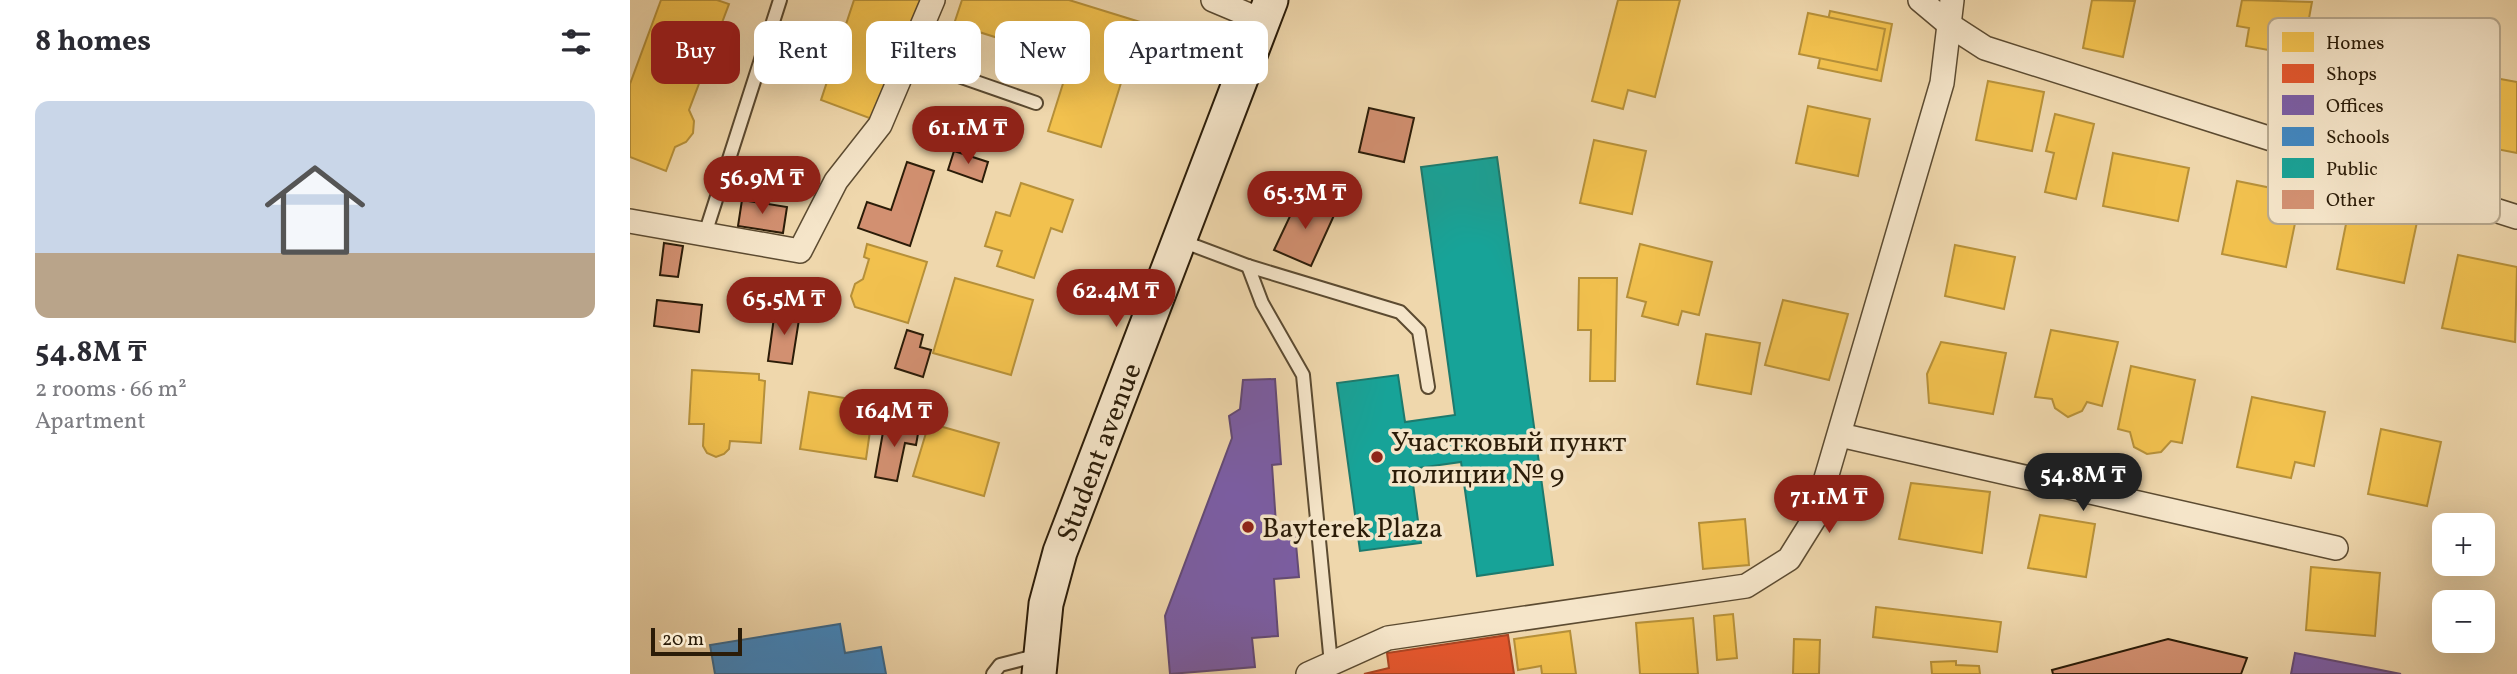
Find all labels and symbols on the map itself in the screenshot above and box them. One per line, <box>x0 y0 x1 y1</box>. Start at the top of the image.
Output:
legend <box>2268 18 2500 224</box>
text: Homes <box>2326 31 2384 57</box>
text: Shops <box>2326 62 2377 88</box>
text: Offices <box>2326 94 2384 120</box>
pin: 61.1M ₸ <box>903 106 1033 166</box>
text: Schools <box>2326 125 2390 151</box>
pin: 56.9M ₸ <box>697 156 827 216</box>
text: Public <box>2326 157 2378 183</box>
pin: 65.3M ₸ <box>1240 172 1370 231</box>
text: Other <box>2326 188 2375 214</box>
pin: 62.4M ₸ <box>1051 270 1181 329</box>
pin: 65.5M ₸ <box>719 278 849 337</box>
street label: Student avenue <box>1048 358 1152 548</box>
pin: 164M ₸ <box>837 390 951 449</box>
place label: Участковый пункт полиции № 9 <box>1391 424 1626 495</box>
marker: Участковый пункт полиции № 9 <box>1369 449 1385 465</box>
pin: 54.8M ₸ <box>2018 454 2148 513</box>
pin: 71.1M ₸ <box>1764 476 1894 535</box>
place label: Bayterek Plaza <box>1262 510 1443 549</box>
marker: Bayterek Plaza <box>1240 519 1256 535</box>
scale bar <box>651 625 742 657</box>

